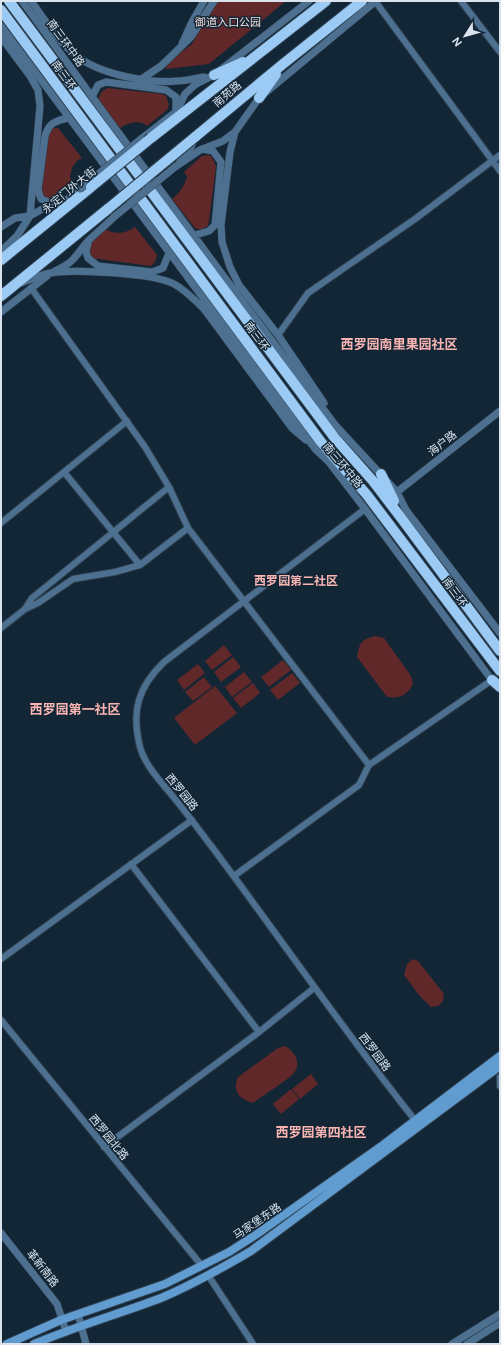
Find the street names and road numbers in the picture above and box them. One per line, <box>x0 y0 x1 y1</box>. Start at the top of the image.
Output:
street label: 南三环中路 <box>44 17 88 69</box>
street label: 南三环 <box>49 58 79 92</box>
street label: 南苑路 <box>210 78 244 110</box>
street label: 永定门外大街 <box>39 164 99 216</box>
street label: 南三环 <box>241 319 273 353</box>
street label: 海户路 <box>425 427 459 459</box>
street label: 南三环中路 <box>320 439 366 491</box>
street label: 南三环 <box>439 575 471 609</box>
street label: 西罗园路 <box>163 770 201 814</box>
street label: 西罗园路 <box>356 1030 394 1074</box>
street label: 西罗园北路 <box>86 1111 132 1163</box>
street label: 马家堡东路 <box>230 1200 284 1242</box>
street label: 革新南路 <box>24 1246 62 1290</box>

